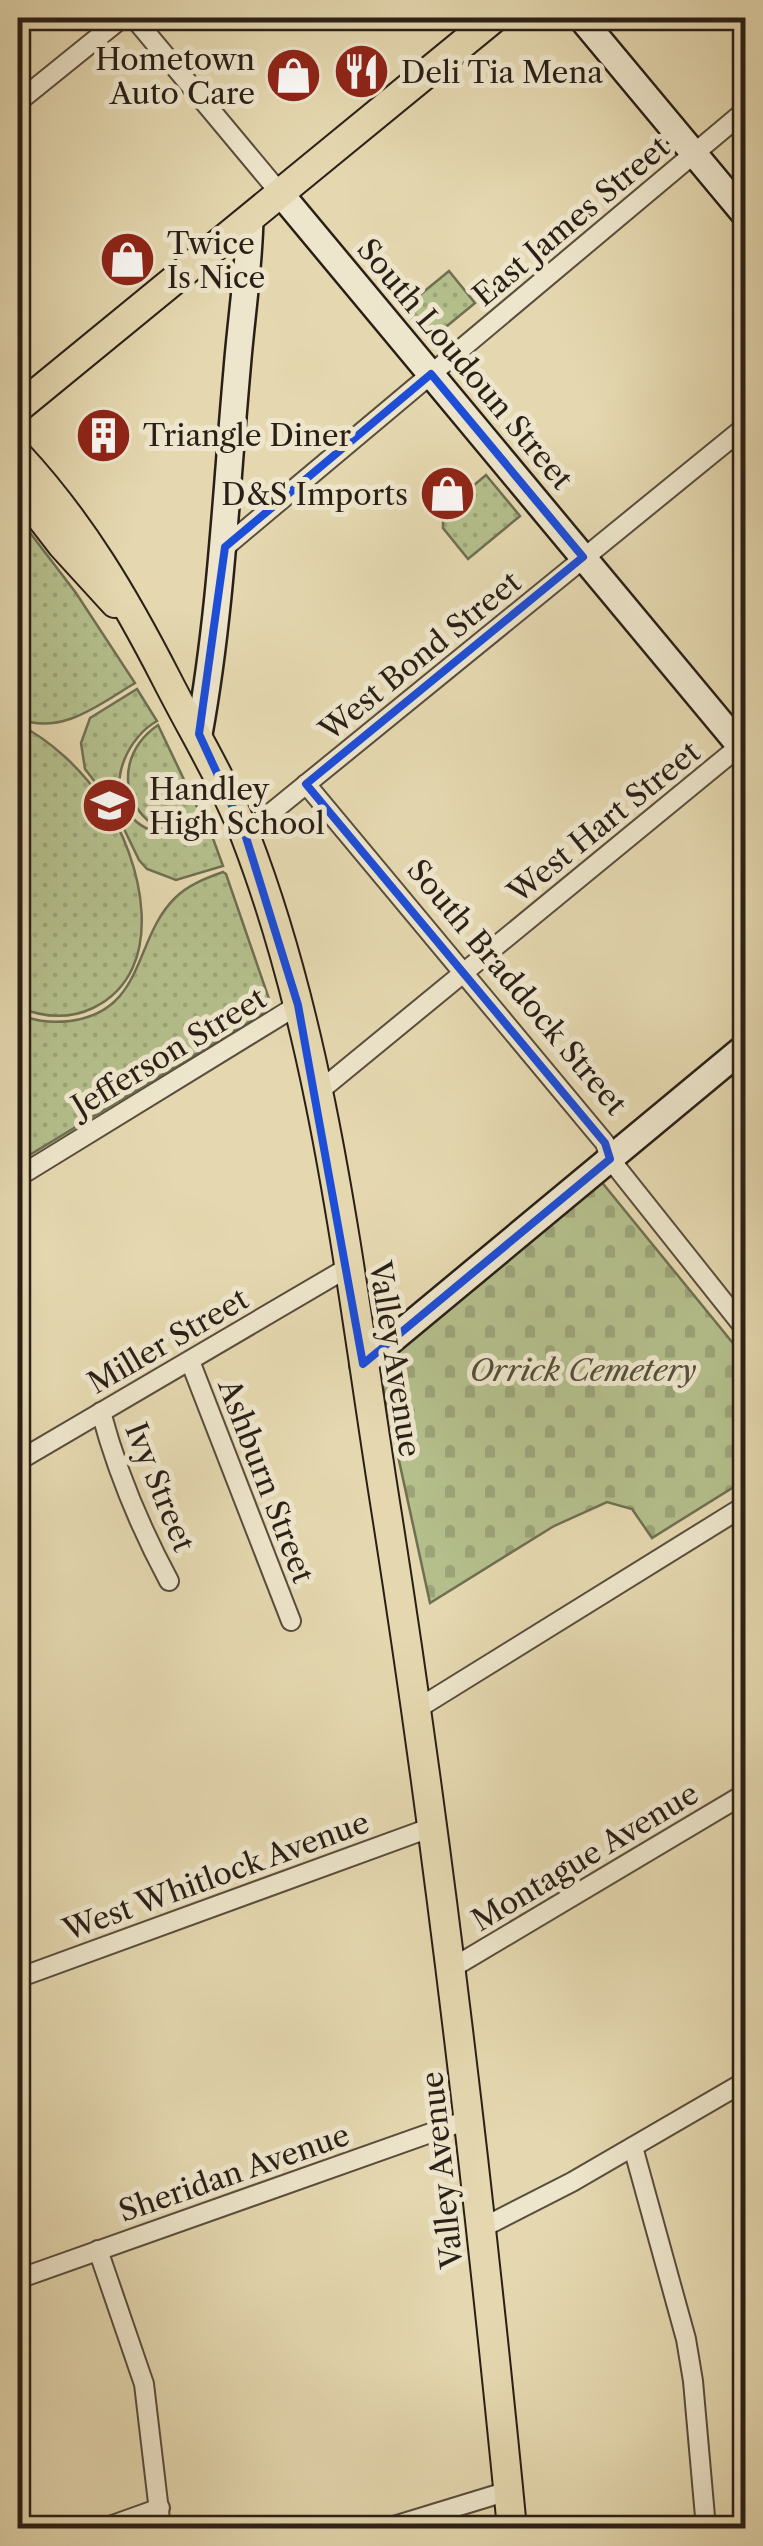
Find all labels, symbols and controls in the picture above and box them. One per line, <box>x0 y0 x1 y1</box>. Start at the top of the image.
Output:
place label: Hometown Auto Care <box>95 41 255 112</box>
restaurant icon: Deli Tia Mena <box>332 42 392 102</box>
shop icon: Hometown Auto Care <box>264 46 324 106</box>
place label: Deli Tia Mena <box>401 54 603 91</box>
street label: East James Street <box>465 128 677 314</box>
place label: Twice Is Nice <box>167 225 265 296</box>
shop icon: Twice Is Nice <box>98 230 158 290</box>
street label: South Loudoun Street <box>349 231 581 497</box>
building icon: Triangle Diner <box>74 405 134 465</box>
place label: Triangle Diner <box>143 417 352 454</box>
shop icon: D&S Imports <box>417 464 477 524</box>
place label: D&S Imports <box>221 476 408 513</box>
street label: West Bond Street <box>311 563 528 749</box>
street label: West Hart Street <box>500 733 708 911</box>
place label: Handley High School <box>149 771 325 842</box>
school or university icon: Handley High School <box>80 776 140 836</box>
street label: South Braddock Street <box>399 852 635 1122</box>
street label: Jefferson Street <box>62 979 273 1127</box>
street label: Valley Avenue <box>361 1257 429 1460</box>
street label: Miller Street <box>81 1280 255 1402</box>
park label: Orrick Cemetery <box>469 1352 697 1389</box>
street label: Ashburn Street <box>210 1373 322 1588</box>
street label: Ivy Street <box>117 1417 203 1557</box>
street label: Montague Avenue <box>465 1775 705 1939</box>
street label: West Whitlock Avenue <box>57 1803 374 1949</box>
street label: Valley Avenue <box>413 2070 471 2271</box>
street label: Sheridan Avenue <box>114 2116 354 2230</box>

